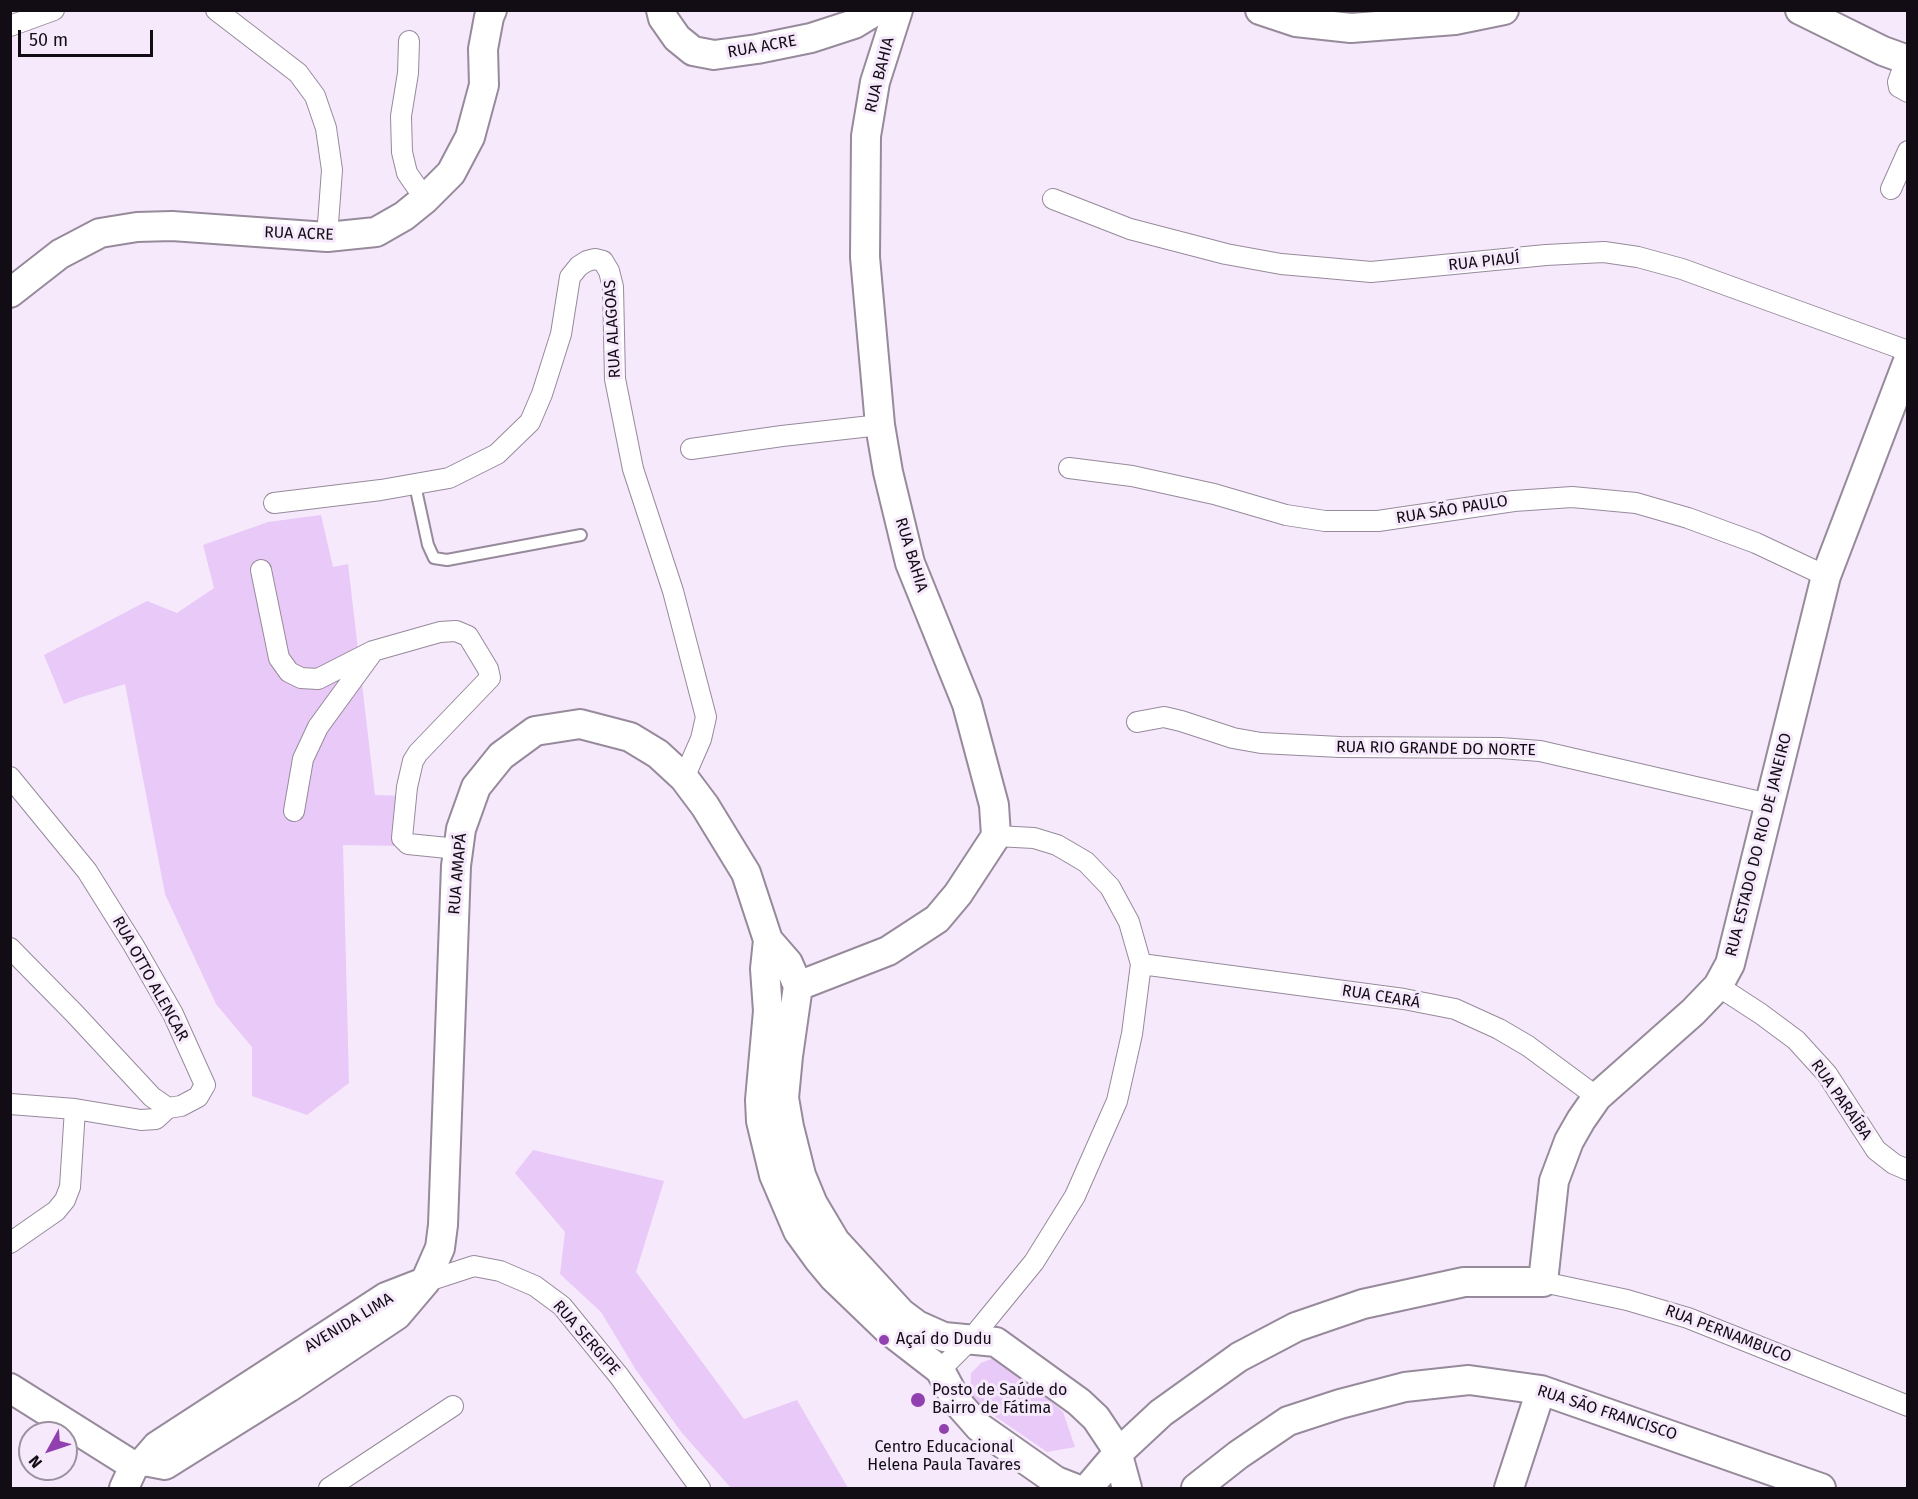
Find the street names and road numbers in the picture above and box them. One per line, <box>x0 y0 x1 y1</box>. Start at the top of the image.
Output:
street label: RUA ACRE <box>726 32 798 62</box>
street label: RUA BAHIA <box>861 35 899 115</box>
street label: RUA ACRE <box>264 223 334 245</box>
street label: RUA PIAUÍ <box>1447 249 1521 275</box>
street label: RUA ALAGOAS <box>601 279 625 379</box>
street label: RUA SÃO PAULO <box>1395 492 1509 528</box>
street label: RUA BAHIA <box>891 515 931 595</box>
street label: RUA ESTADO DO RIO DE JANEIRO <box>1722 731 1796 959</box>
street label: RUA RIO GRANDE DO NORTE <box>1336 738 1536 760</box>
street label: RUA AMAPÁ <box>445 832 471 916</box>
street label: RUA OTTO ALENCAR <box>108 913 192 1045</box>
street label: RUA CEARÁ <box>1341 981 1421 1013</box>
street label: RUA PARAÍBA <box>1806 1056 1876 1144</box>
street label: AVENIDA LIMA <box>301 1289 397 1357</box>
street label: RUA SERGIPE <box>548 1297 624 1379</box>
street label: RUA PERNAMBUCO <box>1662 1301 1794 1367</box>
street label: RUA SÃO FRANCISCO <box>1535 1381 1679 1445</box>

